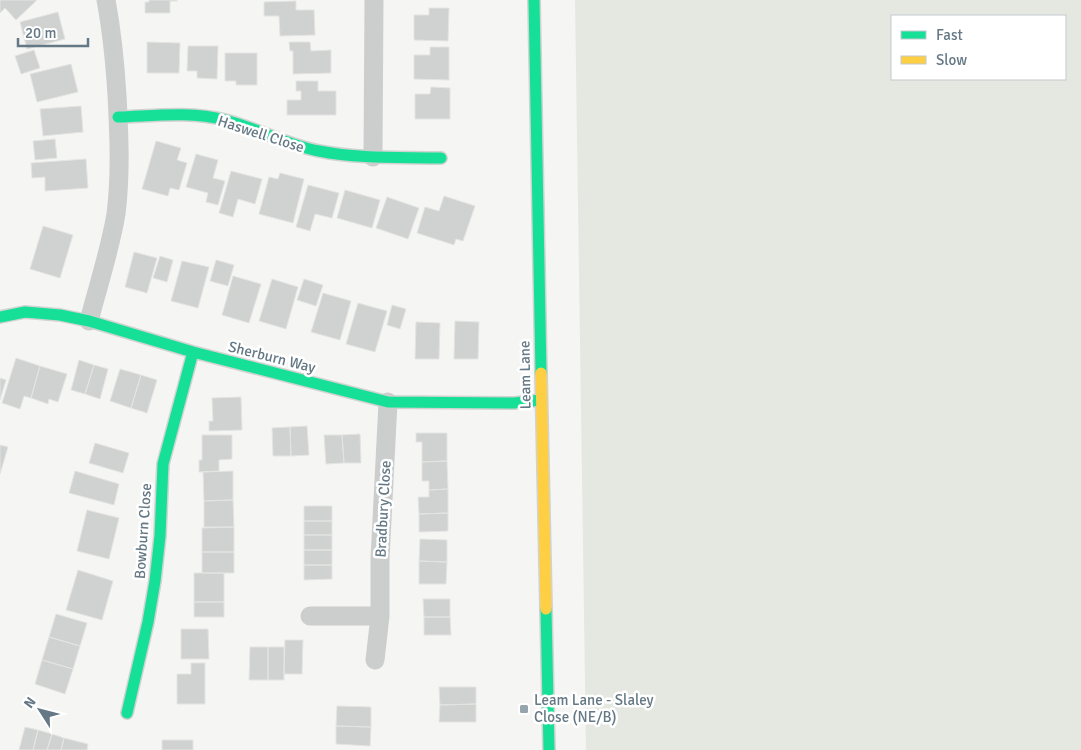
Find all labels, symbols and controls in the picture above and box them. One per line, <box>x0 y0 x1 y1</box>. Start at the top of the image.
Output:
scale bar <box>18 15 88 47</box>
legend <box>891 15 1066 80</box>
text: 20 m <box>25 24 56 42</box>
text: Fast <box>936 26 963 44</box>
text: Slow <box>936 51 967 69</box>
street label: Haswell Close <box>216 112 306 156</box>
street label: Sherburn Way <box>227 337 317 377</box>
street label: Leam Lane <box>515 340 535 410</box>
street label: Bradbury Close <box>371 460 395 558</box>
street label: Bowburn Close <box>131 483 155 579</box>
north arrow <box>15 685 65 735</box>
place label: Leam Lane - Slaley Close (NE/B) <box>534 691 654 726</box>
text: N <box>20 694 40 712</box>
marker: Leam Lane - Slaley Close (NE/B) <box>518 703 530 715</box>

